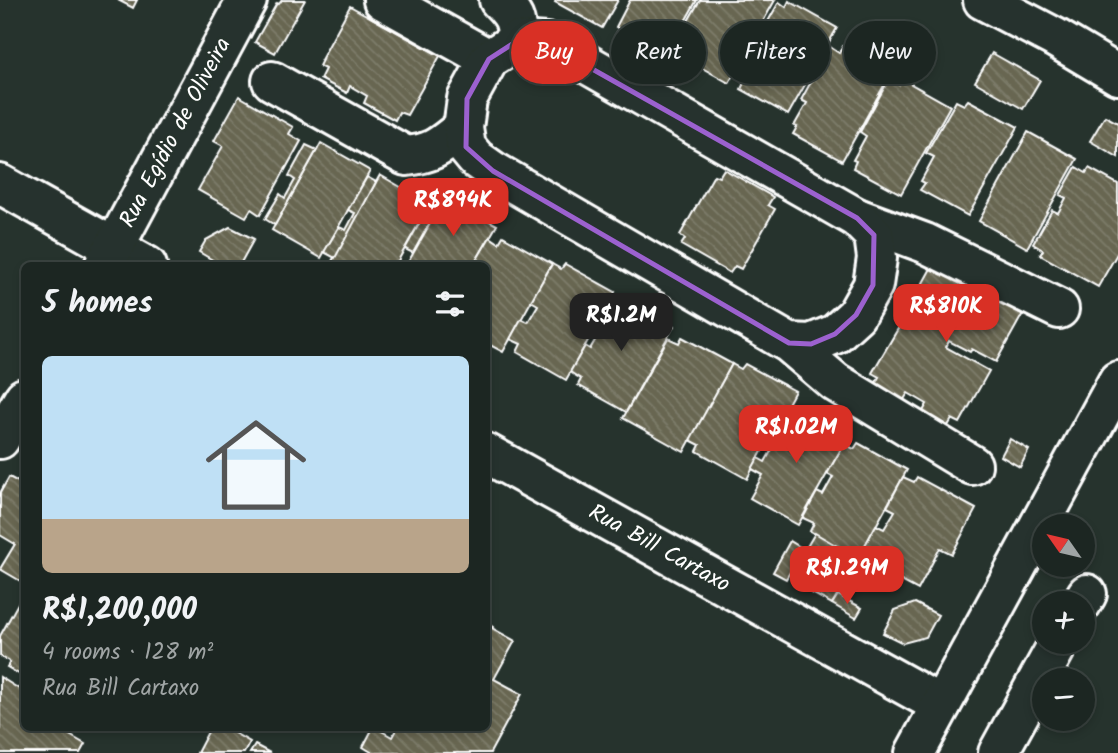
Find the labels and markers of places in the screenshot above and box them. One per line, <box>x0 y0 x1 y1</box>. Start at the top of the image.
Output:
pin: R$894K <box>396 178 510 238</box>
pin: R$810K <box>889 284 1003 344</box>
pin: R$1.2M <box>564 294 678 353</box>
pin: R$1.02M <box>731 406 861 465</box>
pin: R$1.29M <box>782 546 912 606</box>

